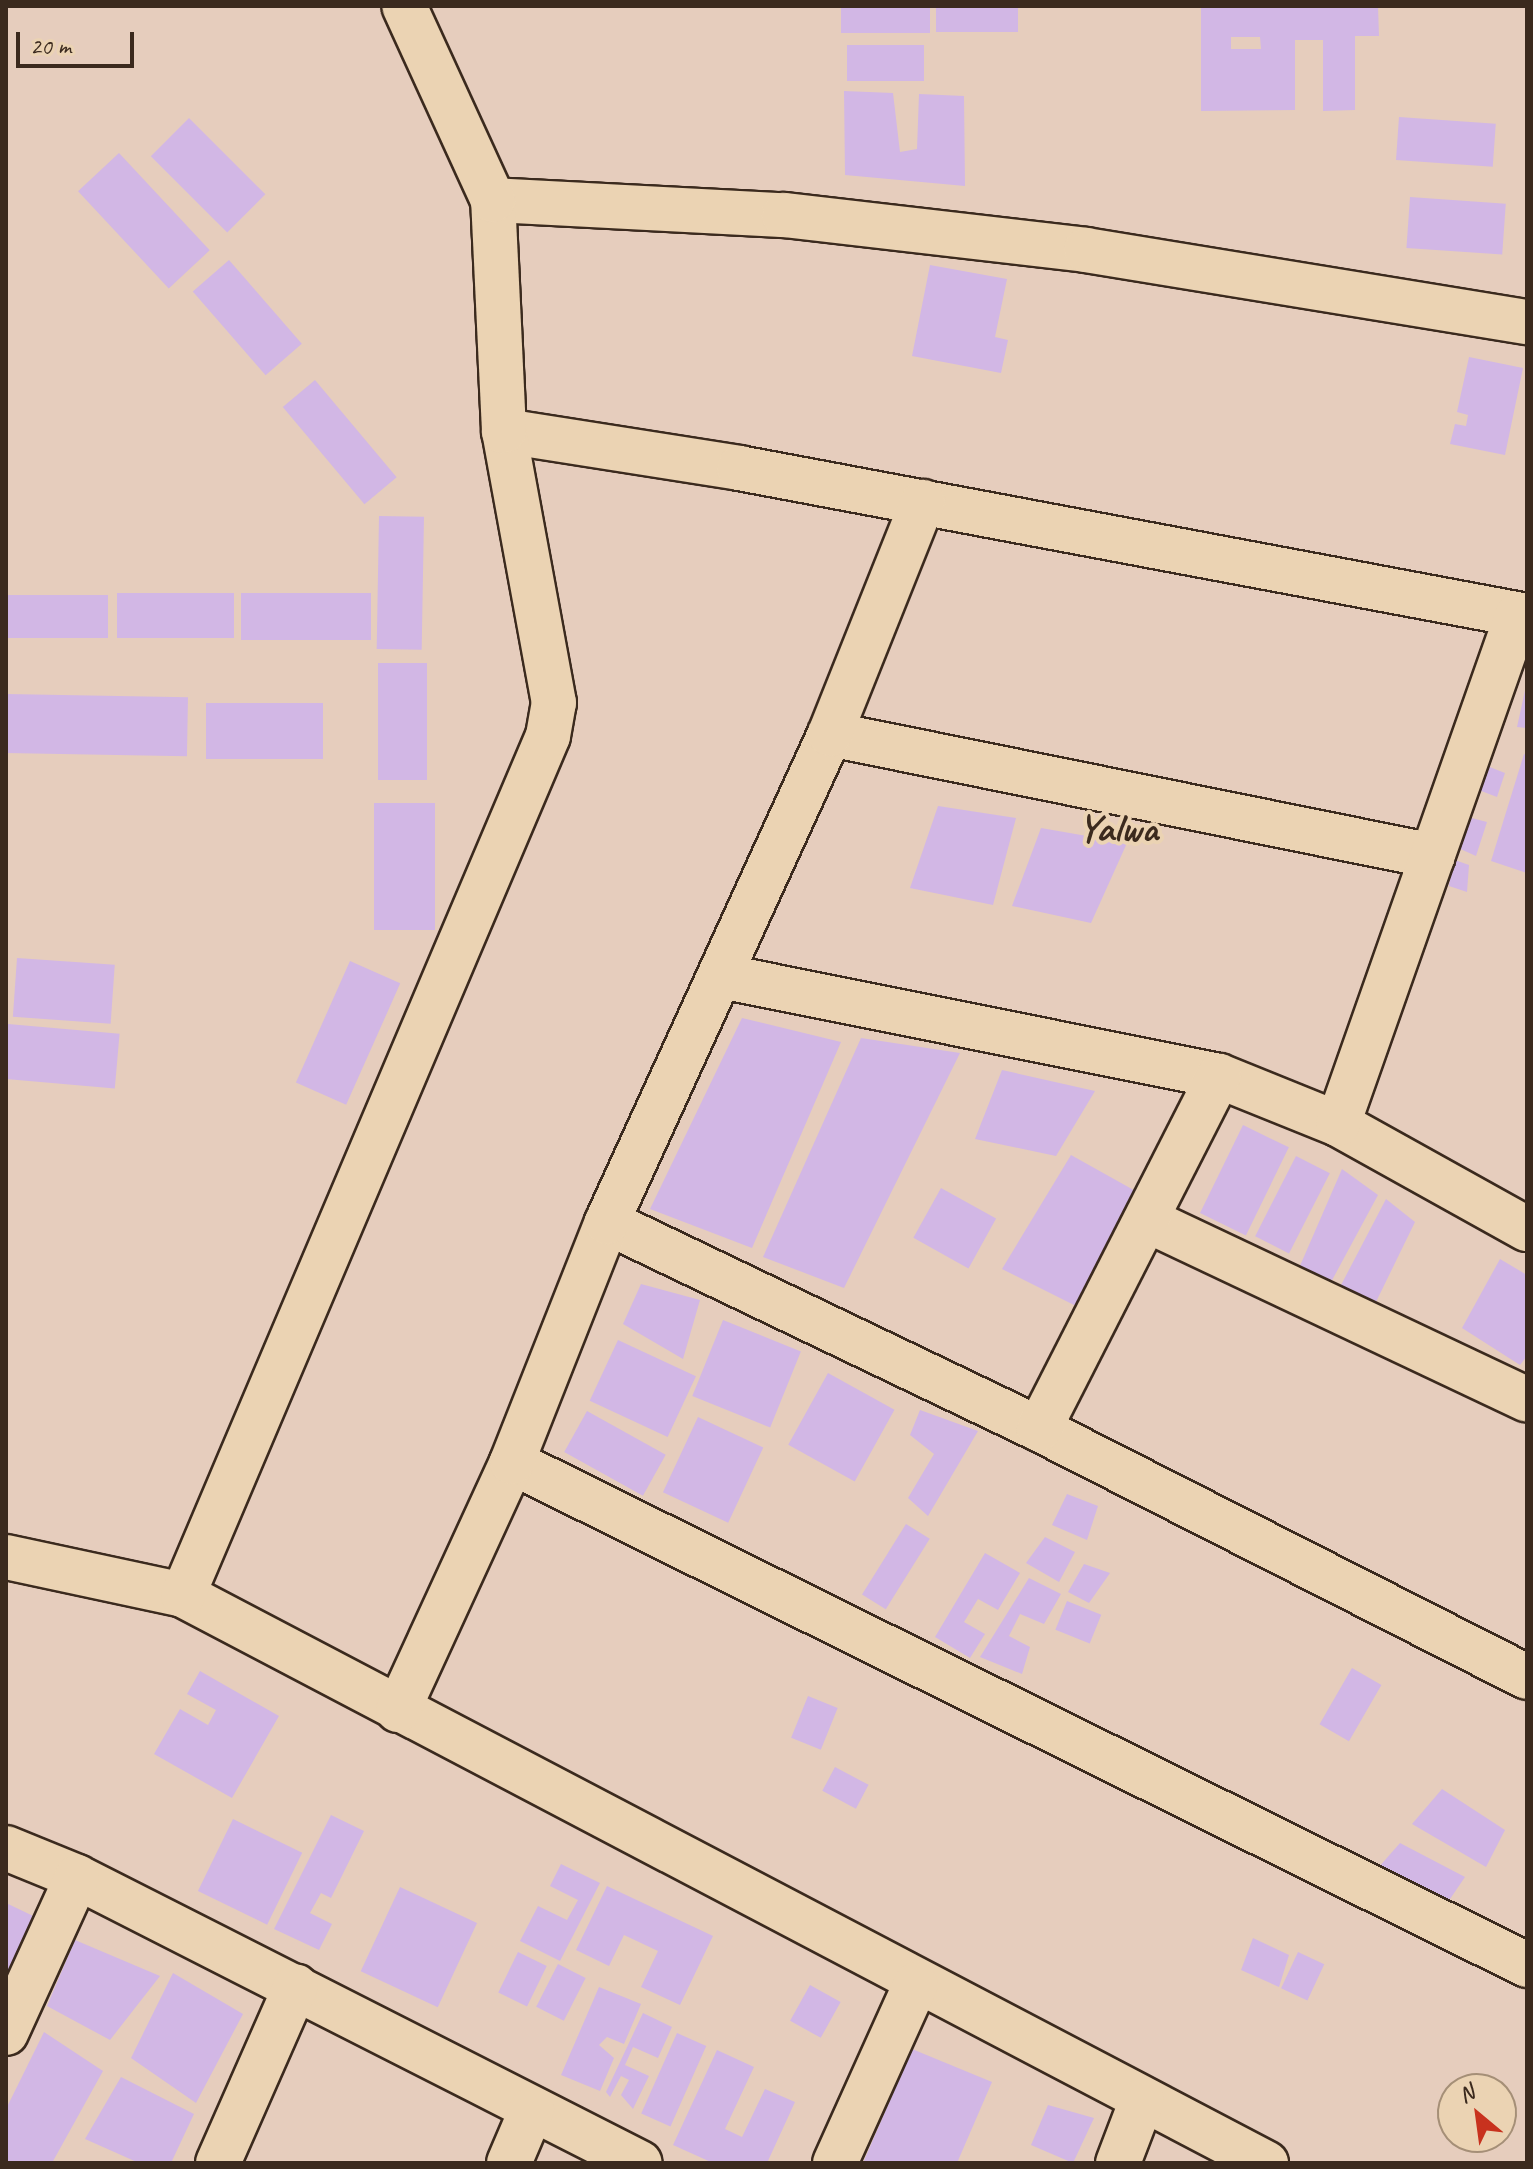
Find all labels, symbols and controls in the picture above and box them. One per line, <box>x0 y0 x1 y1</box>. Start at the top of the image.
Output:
scale bar <box>20 16 138 66</box>
text: 20 m <box>30 31 71 61</box>
district label: Yalwa <box>1078 804 1158 852</box>
north arrow <box>1437 2073 1517 2153</box>
text: N <box>1454 2078 1479 2109</box>

